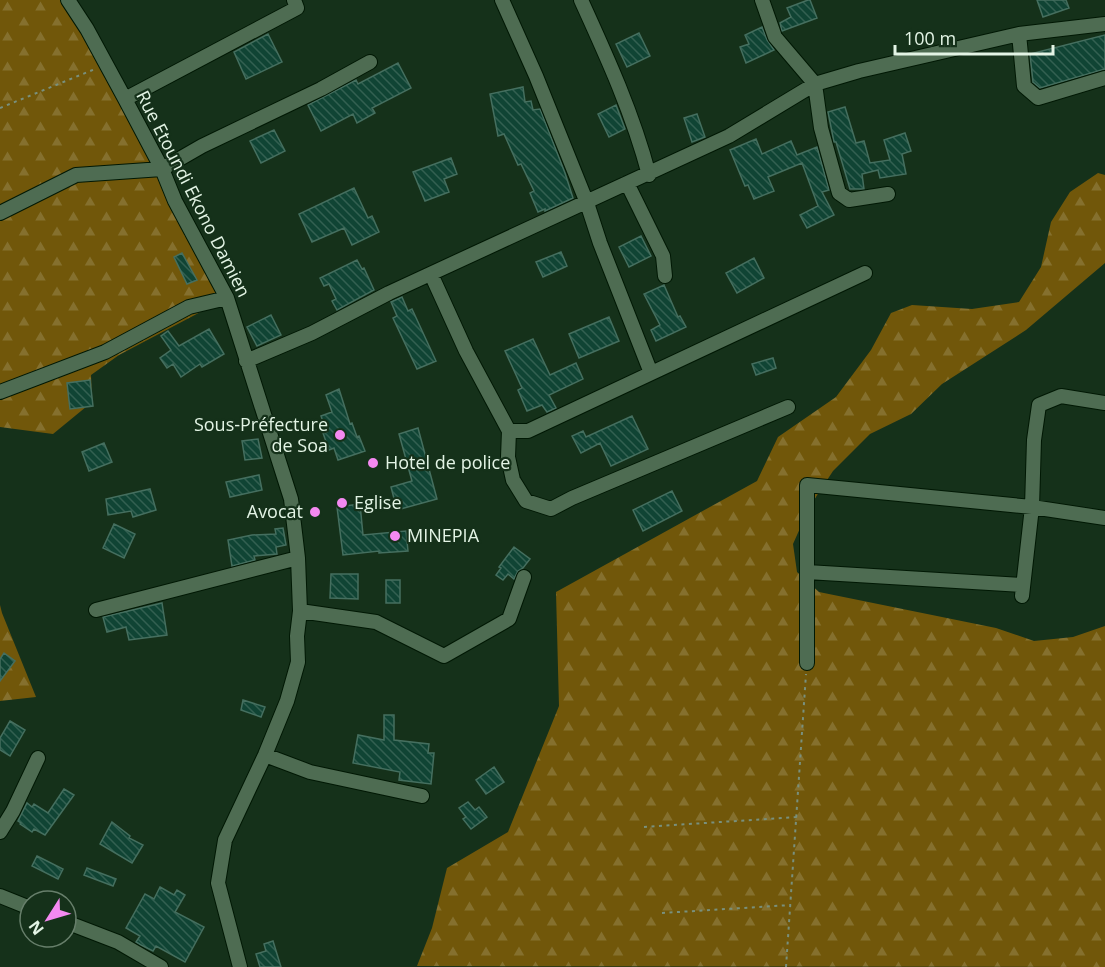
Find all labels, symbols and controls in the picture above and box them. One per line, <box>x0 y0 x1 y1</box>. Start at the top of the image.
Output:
scale bar <box>895 18 1052 56</box>
text: 100 m <box>904 26 956 50</box>
street label: Rue Etoundi Ekono Damien <box>131 86 257 301</box>
place label: Sous-Préfecture de Soa <box>194 412 328 457</box>
marker: Sous-Préfecture de Soa <box>333 428 347 442</box>
place label: Hotel de police <box>385 450 510 474</box>
marker: Hotel de police <box>366 456 380 470</box>
place label: Eglise <box>354 490 402 514</box>
marker: Eglise <box>335 496 349 510</box>
place label: Avocat <box>247 499 303 523</box>
marker: Avocat <box>308 505 322 519</box>
place label: MINEPIA <box>407 523 480 547</box>
marker: MINEPIA <box>388 529 402 543</box>
north arrow <box>18 889 78 949</box>
text: N <box>23 916 49 940</box>

